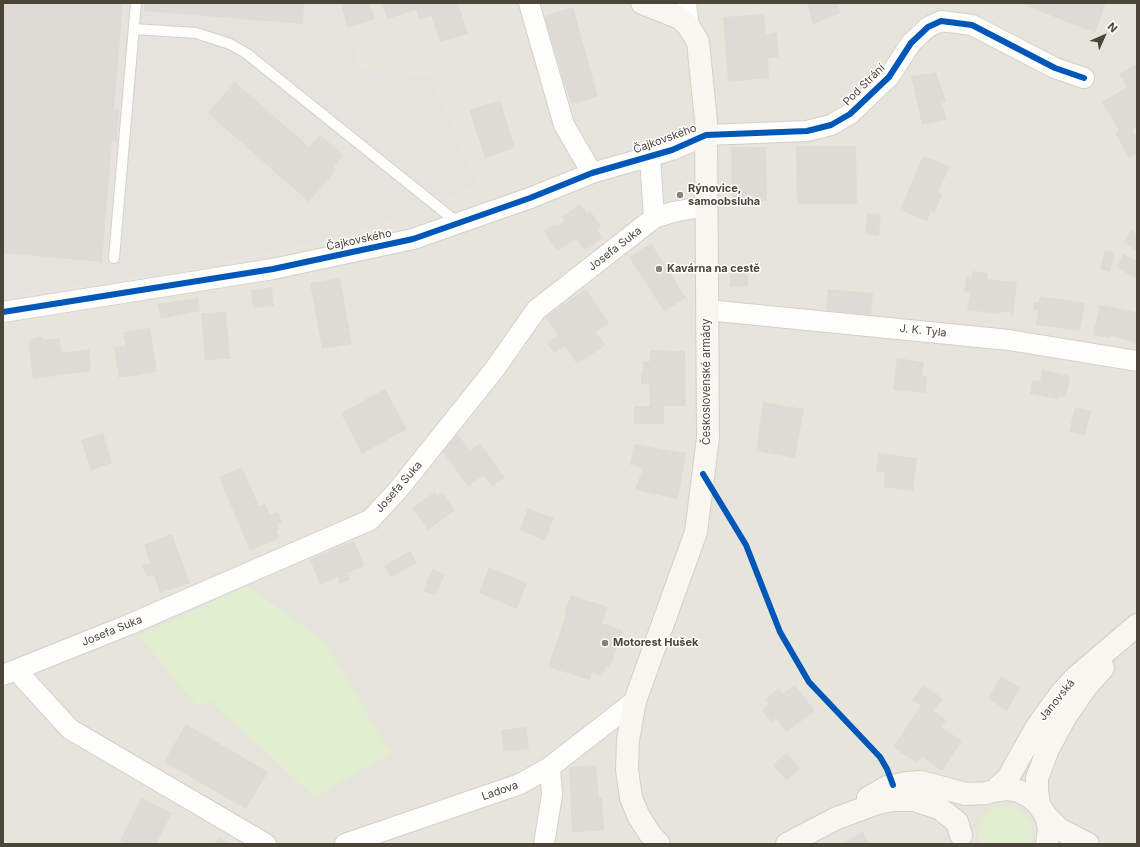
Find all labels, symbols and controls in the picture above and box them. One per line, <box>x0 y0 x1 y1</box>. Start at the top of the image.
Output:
north arrow <box>1084 16 1124 56</box>
text: N <box>1105 20 1120 35</box>
street label: Pod Strání <box>840 61 888 109</box>
street label: Čajkovského <box>632 121 698 157</box>
place label: Rýnovice, samoobsluha <box>688 182 760 208</box>
marker: Rýnovice, samoobsluha <box>675 190 685 200</box>
street label: Josefa Suka <box>586 224 644 274</box>
street label: Čajkovského <box>325 227 393 253</box>
place label: Kavárna na cestě <box>667 262 760 276</box>
marker: Kavárna na cestě <box>654 264 664 274</box>
street label: Československé armády <box>700 319 714 445</box>
street label: J. K. Tyla <box>899 322 947 340</box>
street label: Josefa Suka <box>373 459 425 515</box>
street label: Josefa Suka <box>80 613 144 649</box>
place label: Motorest Hušek <box>613 636 698 650</box>
marker: Motorest Hušek <box>600 638 610 648</box>
street label: Janovská <box>1036 677 1078 723</box>
street label: Ladova <box>480 779 520 803</box>

